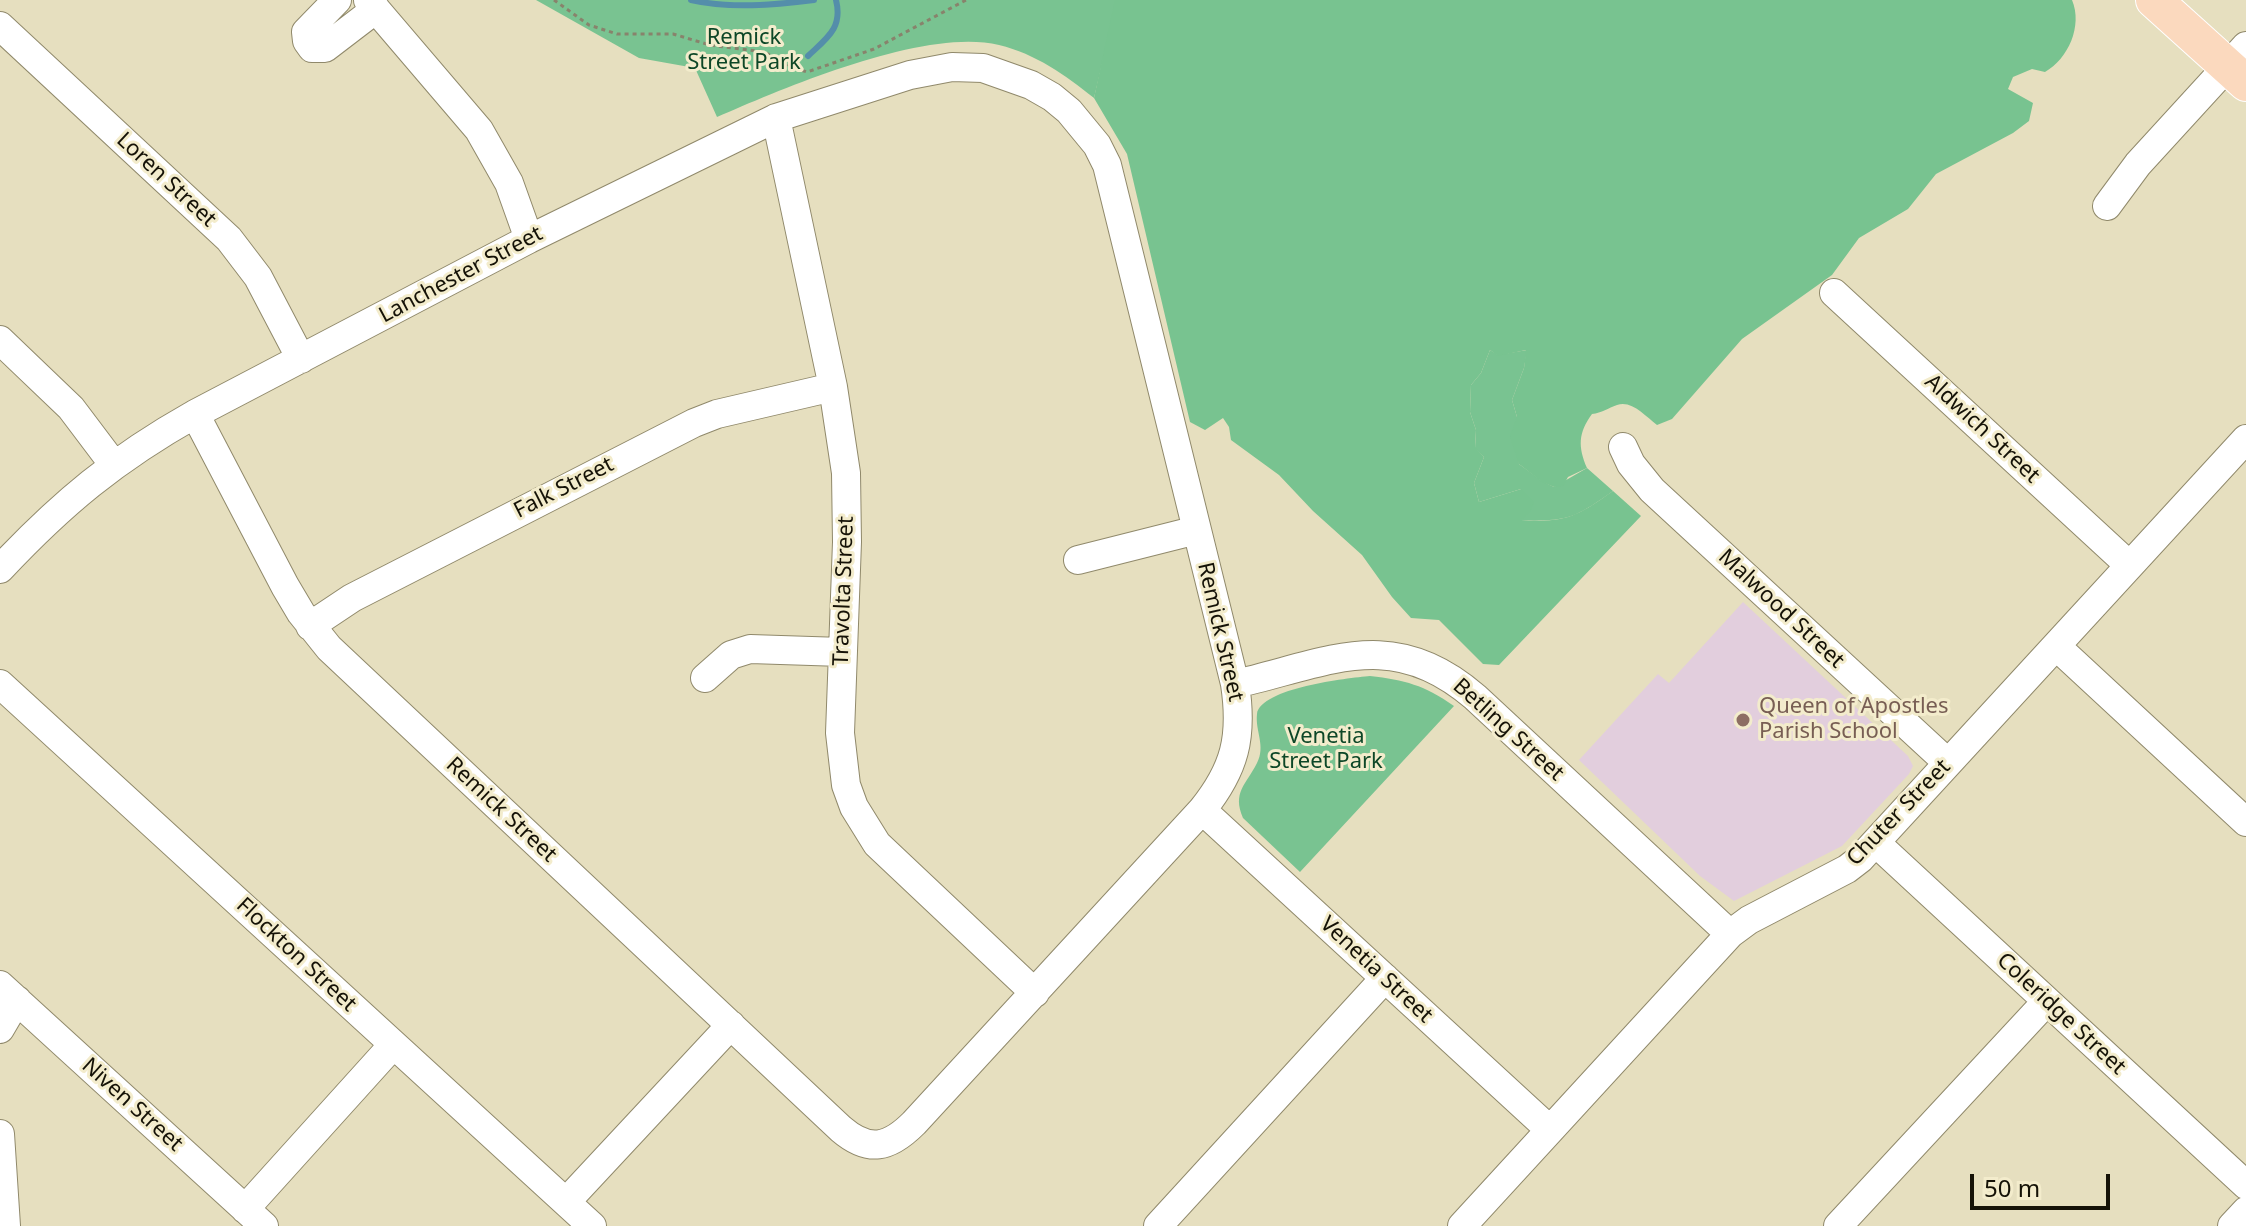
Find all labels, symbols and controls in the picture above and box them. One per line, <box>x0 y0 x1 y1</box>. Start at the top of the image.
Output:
park label: Remick Street Park <box>687 25 801 76</box>
street label: Loren Street <box>111 127 221 233</box>
street label: Lanchester Street <box>375 221 547 329</box>
street label: Aldwich Street <box>1919 369 2045 489</box>
street label: Falk Street <box>510 452 618 524</box>
street label: Travolta Street <box>828 516 860 666</box>
street label: Malwood Street <box>1713 544 1849 674</box>
street label: Remick Street <box>1191 560 1249 704</box>
street label: Betling Street <box>1447 673 1569 787</box>
place label: Queen of Apostles Parish School <box>1759 694 1949 746</box>
marker: Queen of Apostles Parish School <box>1734 711 1752 729</box>
park label: Venetia Street Park <box>1269 724 1383 776</box>
street label: Remick Street <box>440 752 562 868</box>
street label: Chuter Street <box>1842 754 1956 872</box>
street label: Flockton Street <box>230 893 362 1017</box>
street label: Venetia Street <box>1314 911 1438 1029</box>
street label: Coleridge Street <box>1991 948 2131 1080</box>
street label: Niven Street <box>76 1053 188 1157</box>
scale bar <box>1974 1158 2114 1208</box>
text: 50 m <box>1984 1171 2040 1204</box>

